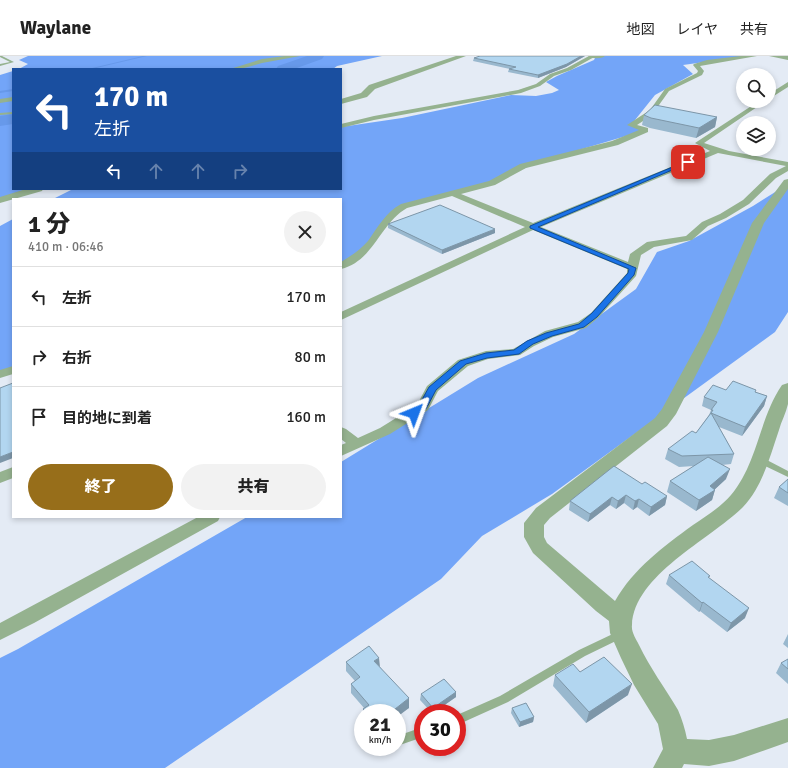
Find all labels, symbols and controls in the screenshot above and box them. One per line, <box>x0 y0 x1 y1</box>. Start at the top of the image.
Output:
text: Waylane <box>20 16 91 40</box>
text: 地図 <box>626 21 654 38</box>
text: レイヤ <box>676 21 718 38</box>
text: 共有 <box>740 21 768 38</box>
map controls <box>736 68 776 156</box>
button: search <box>736 68 776 108</box>
text: 170 m <box>94 80 168 114</box>
icon: left <box>28 84 80 136</box>
button: layers <box>736 116 776 156</box>
text: 左折 <box>94 118 130 140</box>
pin <box>671 145 705 179</box>
icon: arrive <box>677 151 699 173</box>
icon: left <box>103 160 125 182</box>
icon: ahead <box>145 160 167 182</box>
icon: ahead <box>187 160 209 182</box>
icon: right <box>229 160 251 182</box>
text: 1 分 <box>28 209 70 239</box>
button: close <box>284 211 326 253</box>
text: 410 m · 06:46 <box>28 239 104 255</box>
icon: left <box>28 286 50 308</box>
text: 170 m <box>286 288 326 306</box>
text: 左折 <box>62 289 92 307</box>
icon: right <box>28 346 50 368</box>
text: 80 m <box>295 348 326 366</box>
text: 右折 <box>62 349 92 367</box>
position arrow <box>393 392 435 434</box>
icon: arrive <box>28 406 50 428</box>
text: 160 m <box>286 408 326 426</box>
text: 目的地に到着 <box>62 409 152 427</box>
button: 終了 <box>28 464 173 510</box>
button: 共有 <box>181 464 326 510</box>
speed limit sign: 30 <box>414 704 466 756</box>
text: 21 <box>369 712 391 737</box>
text: km/h <box>369 734 391 746</box>

